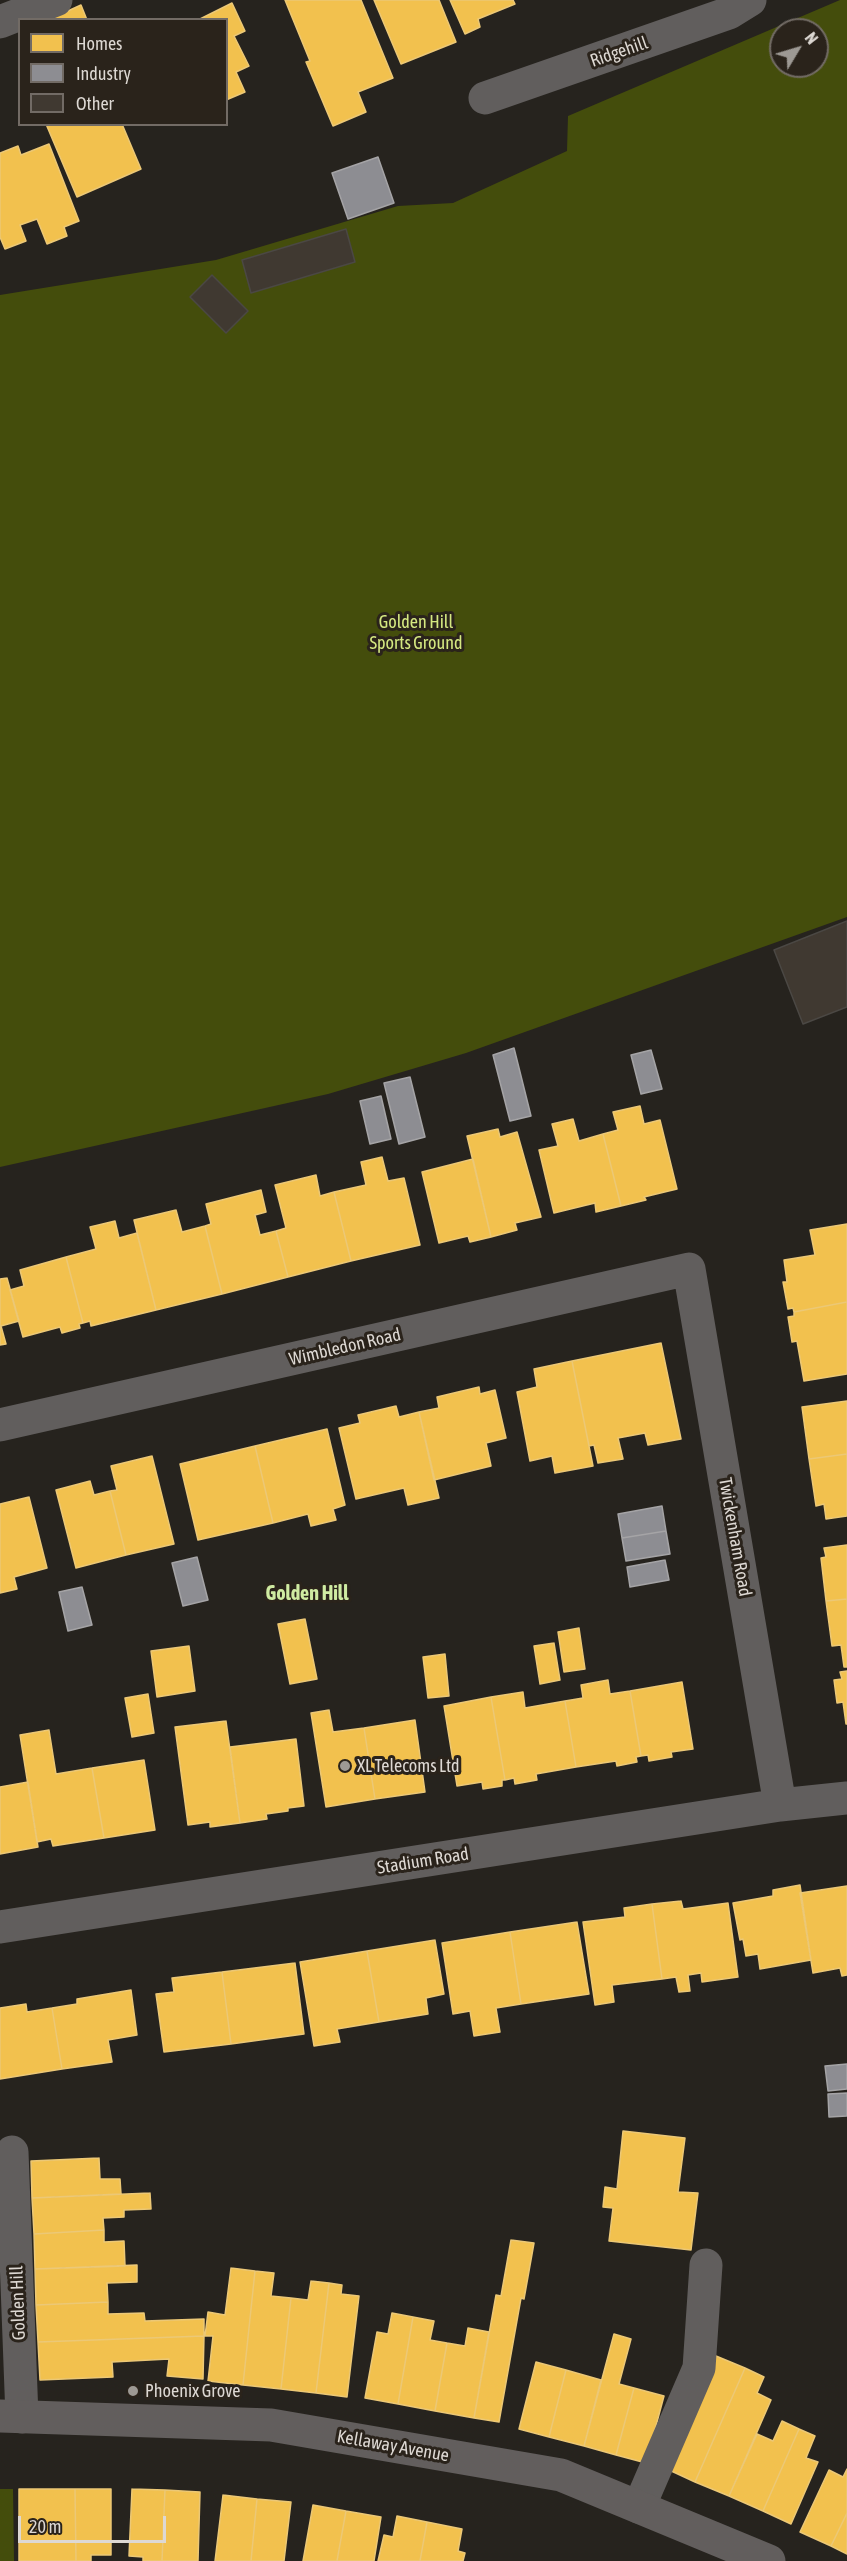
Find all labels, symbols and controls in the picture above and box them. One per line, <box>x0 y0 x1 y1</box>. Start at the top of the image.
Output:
legend <box>18 18 228 126</box>
north arrow <box>769 18 829 78</box>
text: N <box>802 29 822 47</box>
street label: Ridgehill <box>587 32 651 72</box>
text: Homes <box>76 33 122 54</box>
text: Industry <box>76 63 131 84</box>
text: Other <box>76 93 114 114</box>
park label: Golden Hill Sports Ground <box>370 611 462 654</box>
street label: Wimbledon Road <box>287 1324 403 1370</box>
street label: Twickenham Road <box>714 1476 756 1598</box>
district label: Golden Hill <box>266 1582 348 1606</box>
place label: XL Telecoms Ltd <box>357 1755 460 1777</box>
marker: XL Telecoms Ltd <box>338 1759 352 1773</box>
street label: Stadium Road <box>376 1843 470 1879</box>
street label: Golden Hill <box>6 2265 30 2341</box>
place label: Phoenix Grove <box>145 2380 240 2402</box>
marker: Phoenix Grove <box>126 2384 140 2398</box>
street label: Kellaway Avenue <box>335 2426 451 2466</box>
scale bar <box>21 2504 170 2542</box>
text: 20 m <box>29 2516 61 2537</box>

